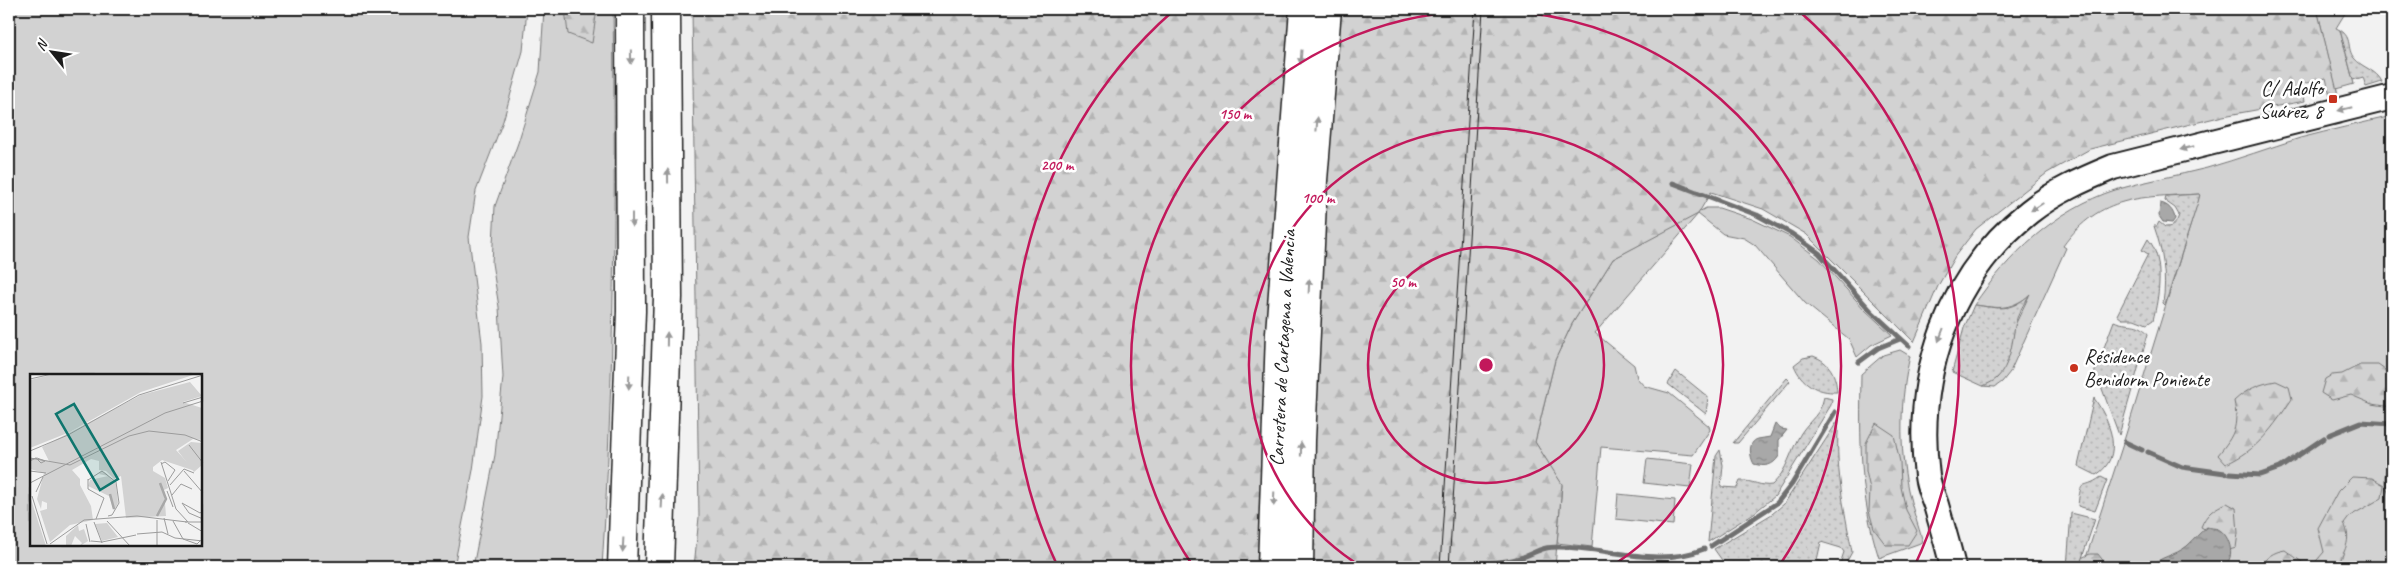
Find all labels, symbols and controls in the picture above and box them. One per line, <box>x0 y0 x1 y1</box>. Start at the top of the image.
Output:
north arrow <box>28 28 78 78</box>
text: N <box>32 36 52 54</box>
one-way arrow <box>627 50 635 66</box>
one-way arrow <box>1296 50 1304 66</box>
place label: C/ Adolfo Suárez, 8 <box>2260 76 2325 124</box>
marker: C/ Adolfo Suárez, 8 <box>2327 93 2339 105</box>
text: 150 m <box>1219 105 1253 124</box>
one-way arrow <box>2337 105 2352 113</box>
one-way arrow <box>1313 116 1321 132</box>
one-way arrow <box>2180 144 2195 152</box>
text: 200 m <box>1041 156 1075 175</box>
one-way arrow <box>664 168 672 184</box>
text: 100 m <box>1302 189 1336 208</box>
one-way arrow <box>2031 202 2044 211</box>
one-way arrow <box>628 212 636 228</box>
street label: Carretera de Cartagena a Valencia <box>1264 227 1301 467</box>
text: 50 m <box>1390 273 1417 292</box>
one-way arrow <box>1305 278 1313 294</box>
one-way arrow <box>1937 327 1944 342</box>
one-way arrow <box>663 330 671 346</box>
place label: Résidence Benidorm Poniente <box>2084 344 2210 392</box>
centre of rings <box>1477 356 1495 374</box>
marker: Résidence Benidorm Poniente <box>2068 362 2080 374</box>
inset map <box>30 374 202 546</box>
one-way arrow <box>625 375 633 391</box>
one-way arrow <box>1297 440 1305 456</box>
one-way arrow <box>1270 491 1278 507</box>
one-way arrow <box>658 493 666 509</box>
one-way arrow <box>619 537 627 553</box>

